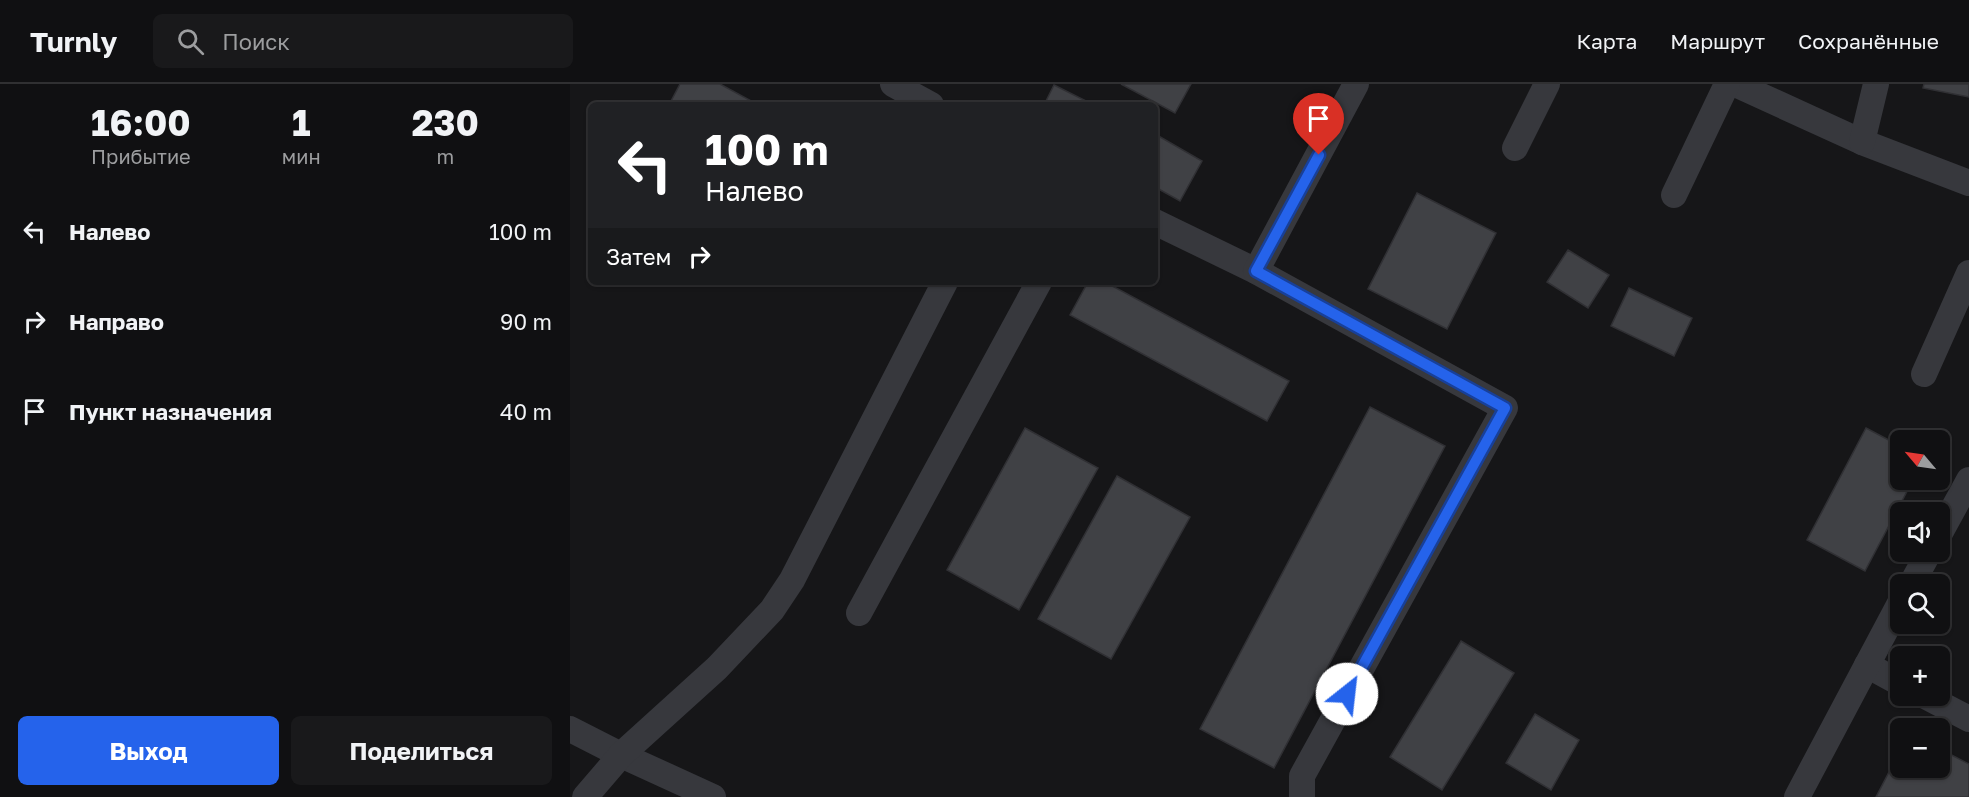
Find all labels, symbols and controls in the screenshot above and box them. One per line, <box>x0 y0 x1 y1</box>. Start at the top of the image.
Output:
search box <box>153 14 573 68</box>
text: Turnly <box>30 25 117 58</box>
icon: search <box>174 25 207 58</box>
text: Поиск <box>222 28 290 55</box>
text: Карта <box>1576 28 1637 54</box>
text: Маршрут <box>1670 28 1765 54</box>
text: Сохранённые <box>1798 28 1939 54</box>
pin <box>1293 93 1344 155</box>
text: 16:00 <box>91 101 191 144</box>
text: 1 <box>292 101 310 144</box>
text: 230 <box>412 101 479 144</box>
icon: arrive <box>1302 102 1335 135</box>
text: 100 m <box>705 124 828 174</box>
icon: left <box>606 126 684 204</box>
text: Прибытие <box>91 144 191 168</box>
text: мин <box>282 144 321 168</box>
text: m <box>436 144 454 168</box>
text: Налево <box>705 175 804 207</box>
icon: left <box>18 215 51 248</box>
text: Налево <box>69 218 151 245</box>
text: 100 m <box>489 218 552 245</box>
icon: right <box>683 240 716 273</box>
text: Затем <box>606 243 671 270</box>
icon: right <box>18 305 51 338</box>
text: Направо <box>69 308 164 335</box>
text: 90 m <box>500 308 552 335</box>
icon: arrive <box>18 395 51 428</box>
text: Пункт назначения <box>69 398 272 425</box>
text: 40 m <box>500 398 552 425</box>
north arrow <box>1890 430 1950 490</box>
map controls <box>1890 430 1950 778</box>
button: sound <box>1890 502 1950 562</box>
button: search <box>1890 574 1950 634</box>
button: + <box>1890 646 1950 706</box>
position arrow <box>1315 662 1379 726</box>
button: Выход <box>18 716 279 785</box>
button: Поделиться <box>291 716 552 785</box>
button: − <box>1890 718 1950 778</box>

